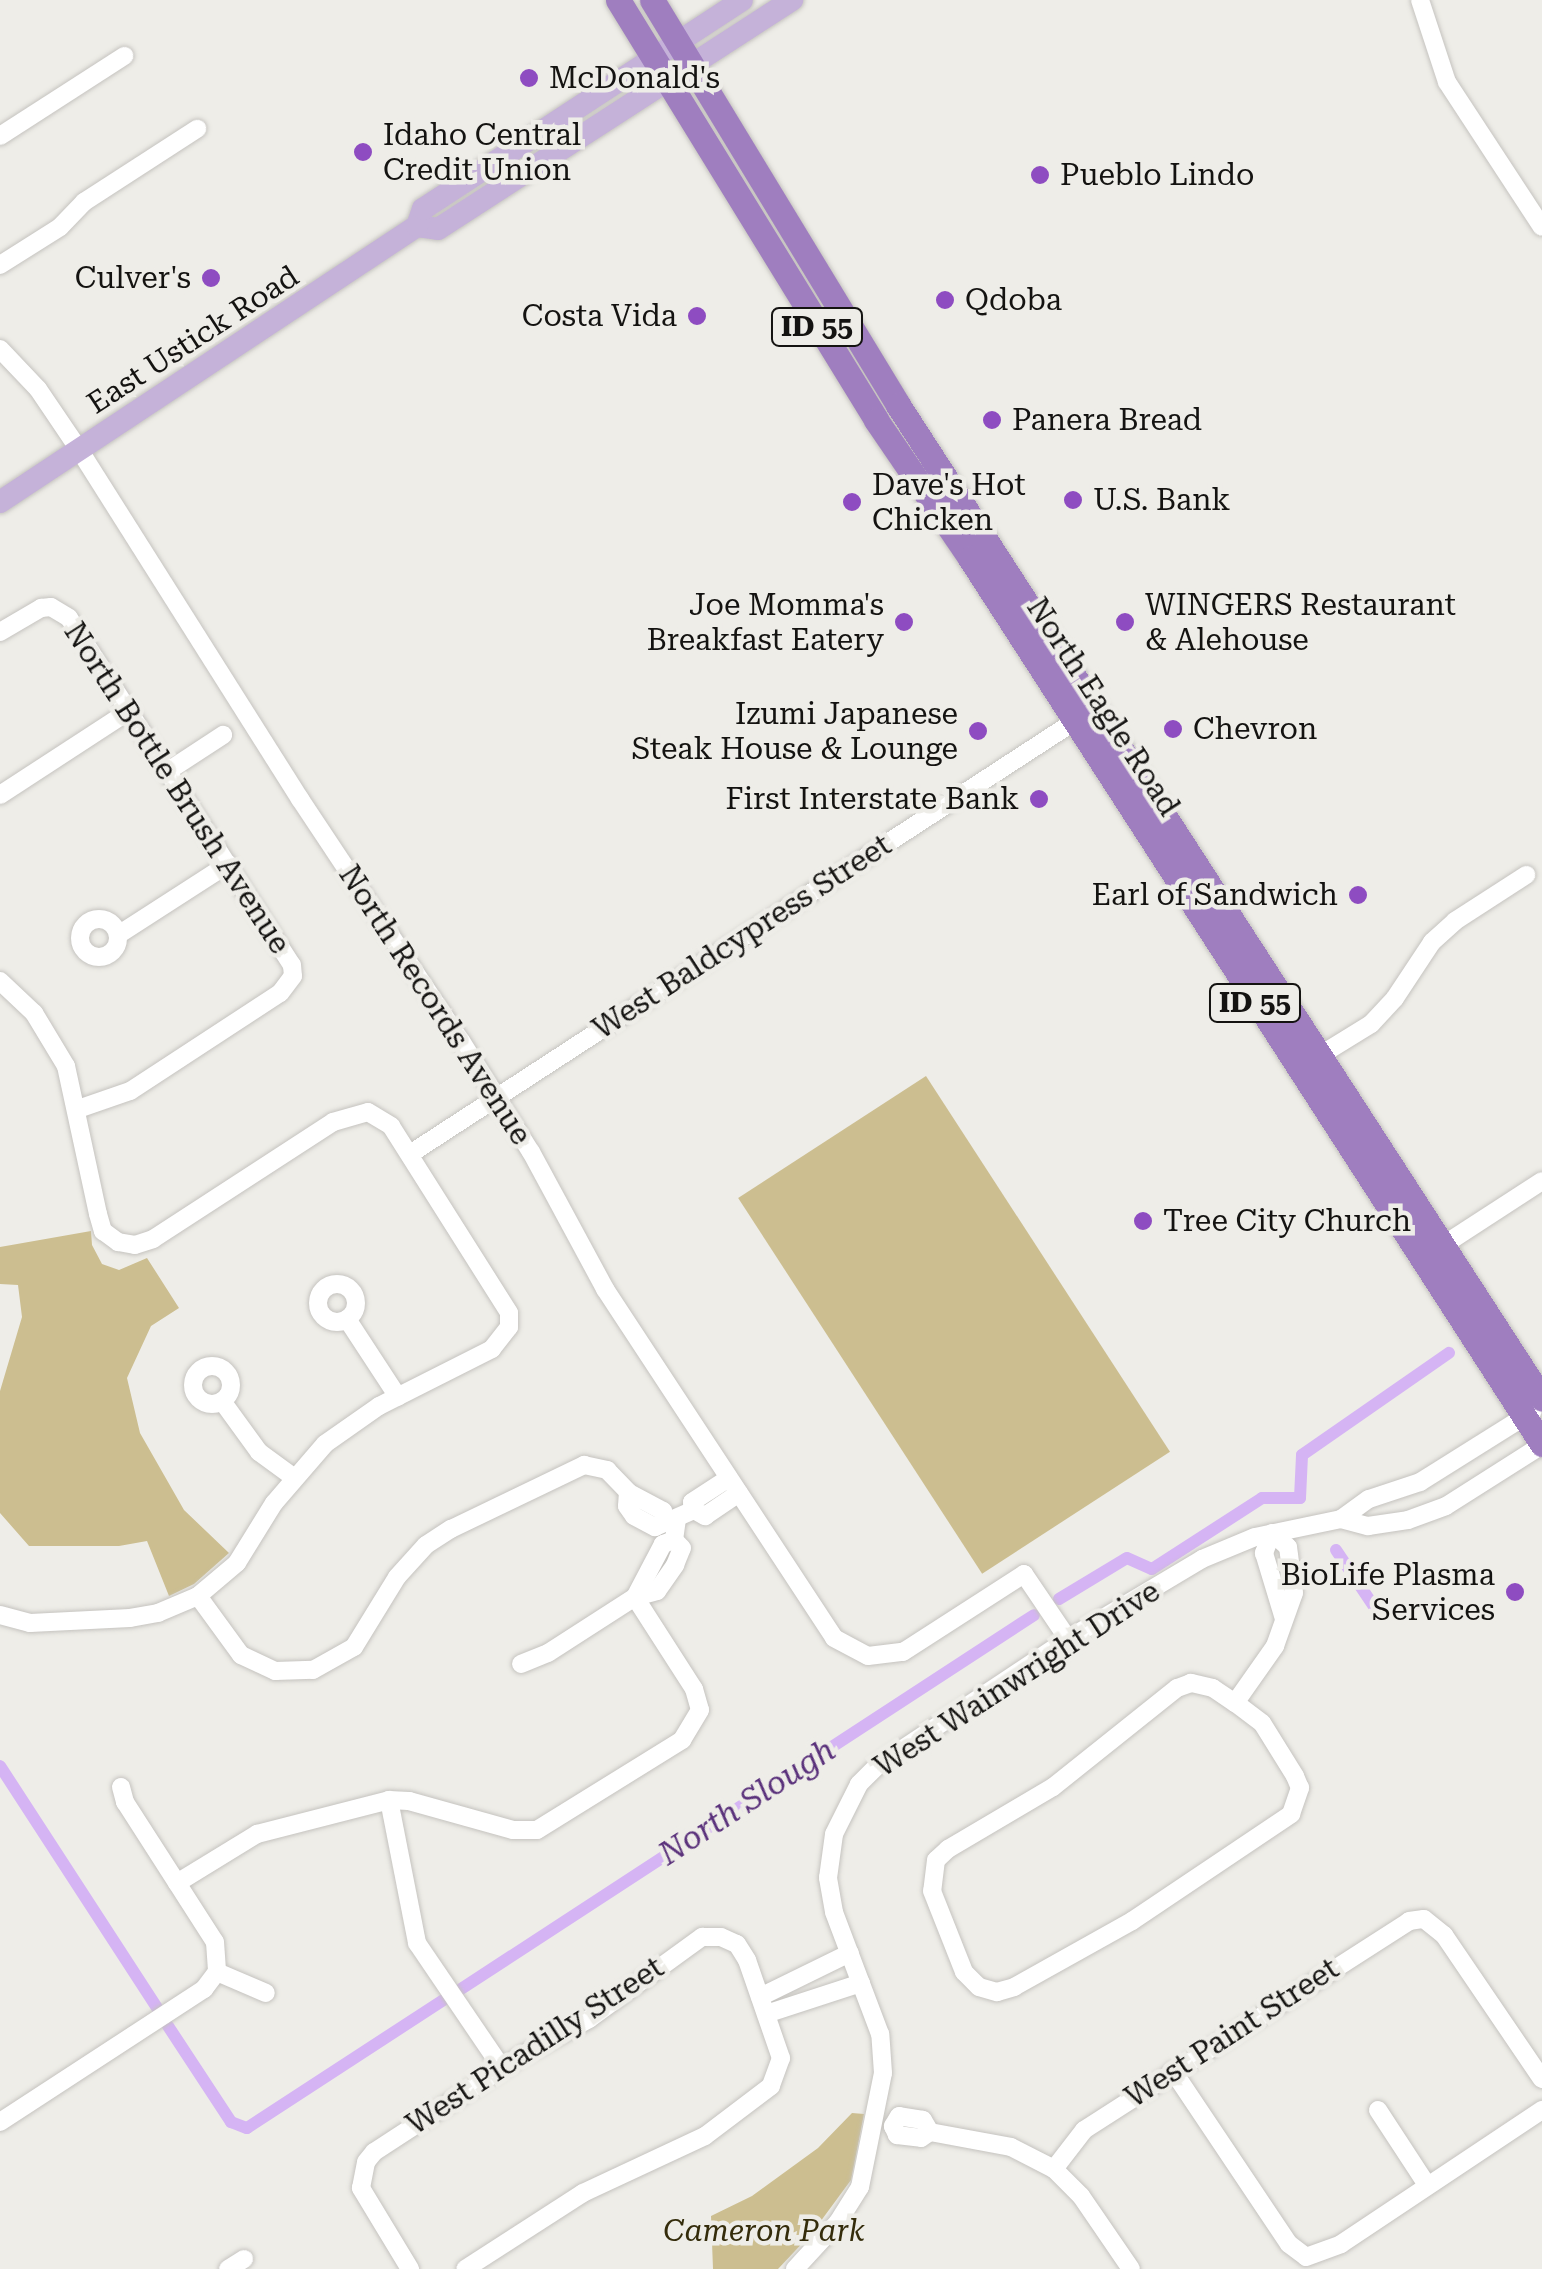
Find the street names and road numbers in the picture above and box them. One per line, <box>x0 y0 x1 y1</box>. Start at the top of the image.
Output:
street label: East Ustick Road <box>81 258 305 422</box>
road number: ID 55 <box>770 304 864 350</box>
street label: North Eagle Road <box>1019 591 1187 823</box>
street label: North Bottle Brush Avenue <box>56 616 298 960</box>
street label: West Baldcypress Street <box>586 827 898 1047</box>
street label: North Records Avenue <box>331 859 539 1151</box>
road number: ID 55 <box>1208 980 1302 1026</box>
street label: West Wainwright Drive <box>868 1573 1166 1785</box>
street label: West Picadilly Street <box>400 1949 670 2143</box>
street label: West Paint Street <box>1119 1951 1345 2115</box>

